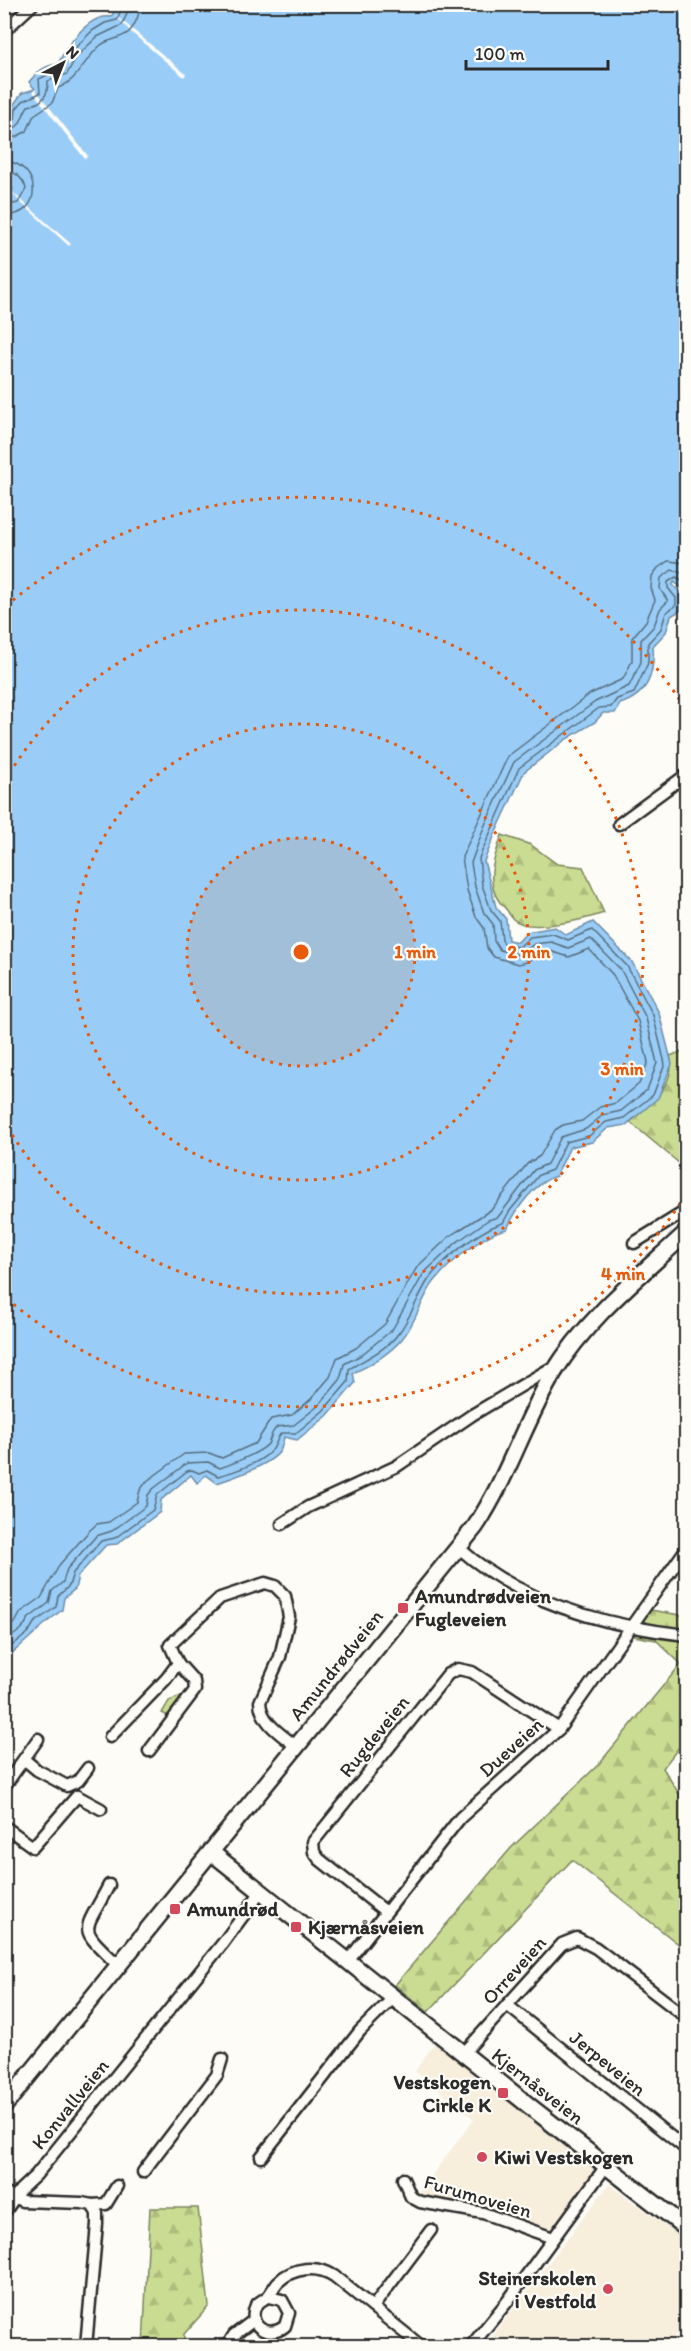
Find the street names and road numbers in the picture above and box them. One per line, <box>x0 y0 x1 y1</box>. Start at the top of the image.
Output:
street label: Amundrødveien <box>284 1605 388 1725</box>
street label: Rugdeveien <box>334 1690 414 1782</box>
street label: Dueveien <box>474 1712 548 1782</box>
street label: Orreveien <box>477 1931 551 2009</box>
street label: Jerpeveien <box>565 2025 651 2101</box>
street label: Kjernåsveien <box>487 2043 589 2129</box>
street label: Konvallveien <box>26 2054 114 2154</box>
street label: Furumoveien <box>421 2169 535 2223</box>

